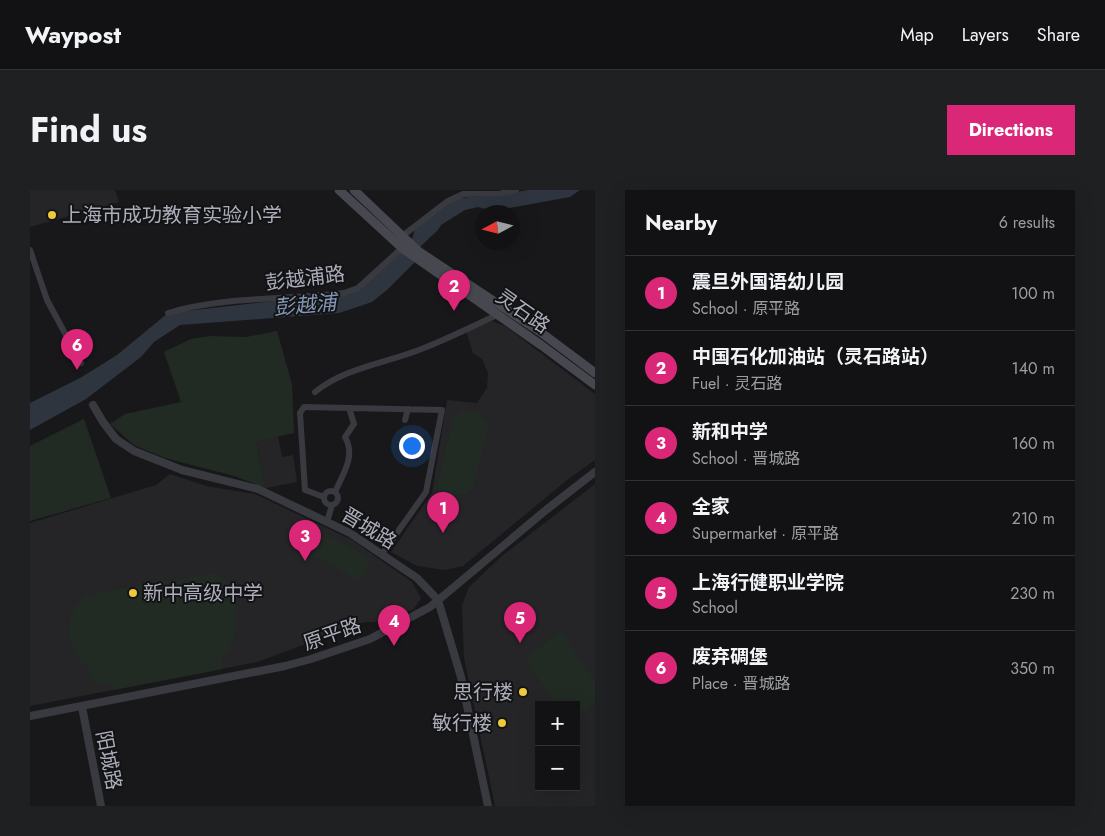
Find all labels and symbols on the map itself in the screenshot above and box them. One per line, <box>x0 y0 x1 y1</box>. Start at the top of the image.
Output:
place label: 上海市成功教育实验小学 <box>62 201 282 230</box>
north arrow <box>475 205 520 250</box>
marker: 上海市成功教育实验小学 <box>46 209 58 221</box>
street label: 彭越浦路 <box>264 259 347 298</box>
pin: 2 <box>438 270 470 311</box>
street label: 灵石路 <box>490 282 556 340</box>
water label: 彭越浦 <box>272 287 341 323</box>
pin: 6 <box>61 329 93 370</box>
your location <box>399 433 425 459</box>
pin: 1 <box>427 492 459 533</box>
street label: 晋城路 <box>336 501 402 556</box>
pin: 3 <box>289 520 321 561</box>
place label: 新中高级中学 <box>143 579 263 608</box>
marker: 新中高级中学 <box>127 587 139 599</box>
pin: 5 <box>504 602 536 643</box>
pin: 4 <box>378 605 410 646</box>
street label: 原平路 <box>299 611 365 658</box>
place label: 思行楼 <box>453 678 513 707</box>
marker: 思行楼 <box>517 686 529 698</box>
place label: 敏行楼 <box>432 709 492 738</box>
marker: 敏行楼 <box>496 717 508 729</box>
street label: 阳城路 <box>89 728 128 792</box>

